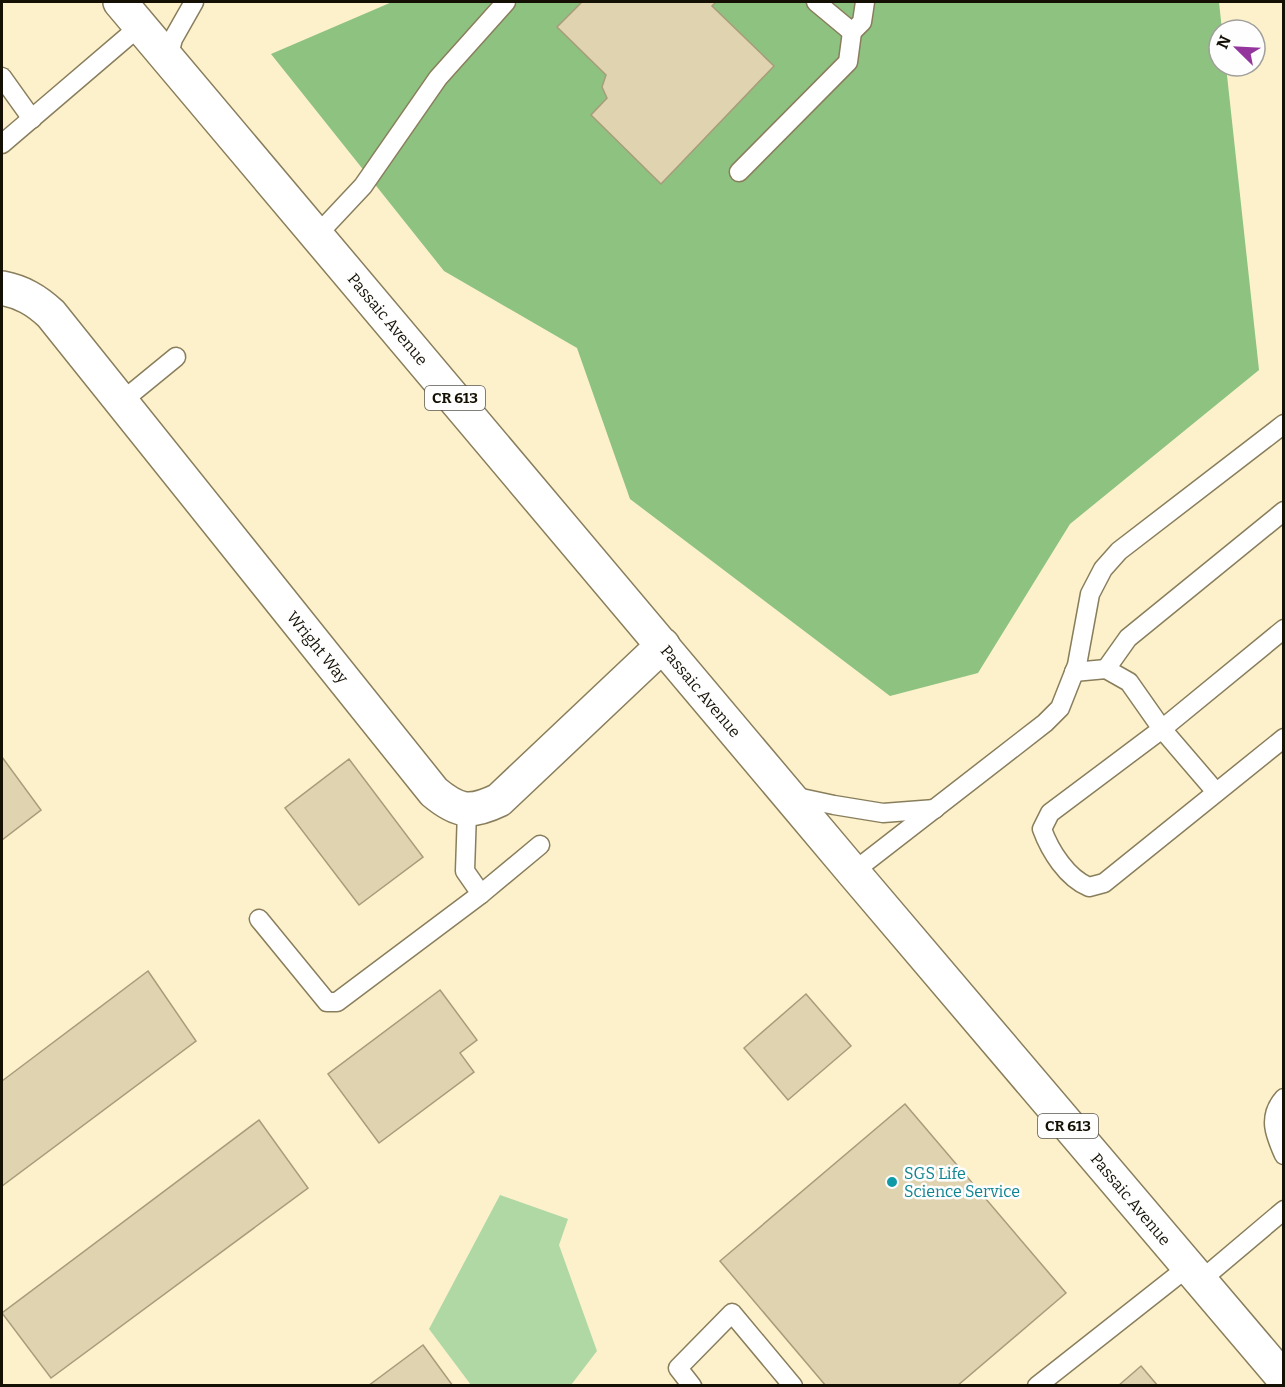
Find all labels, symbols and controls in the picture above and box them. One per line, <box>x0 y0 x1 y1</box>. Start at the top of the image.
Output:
north arrow <box>1207 18 1267 78</box>
text: N <box>1213 33 1235 52</box>
street label: Passaic Avenue <box>344 269 432 369</box>
road number: CR 613 <box>425 386 485 410</box>
street label: Wright Way <box>283 608 353 687</box>
street label: Passaic Avenue <box>657 641 745 741</box>
road number: CR 613 <box>1038 1114 1098 1138</box>
street label: Passaic Avenue <box>1087 1149 1175 1249</box>
place label: SGS Life Science Service <box>904 1164 1020 1201</box>
marker: SGS Life Science Service <box>885 1175 899 1189</box>

